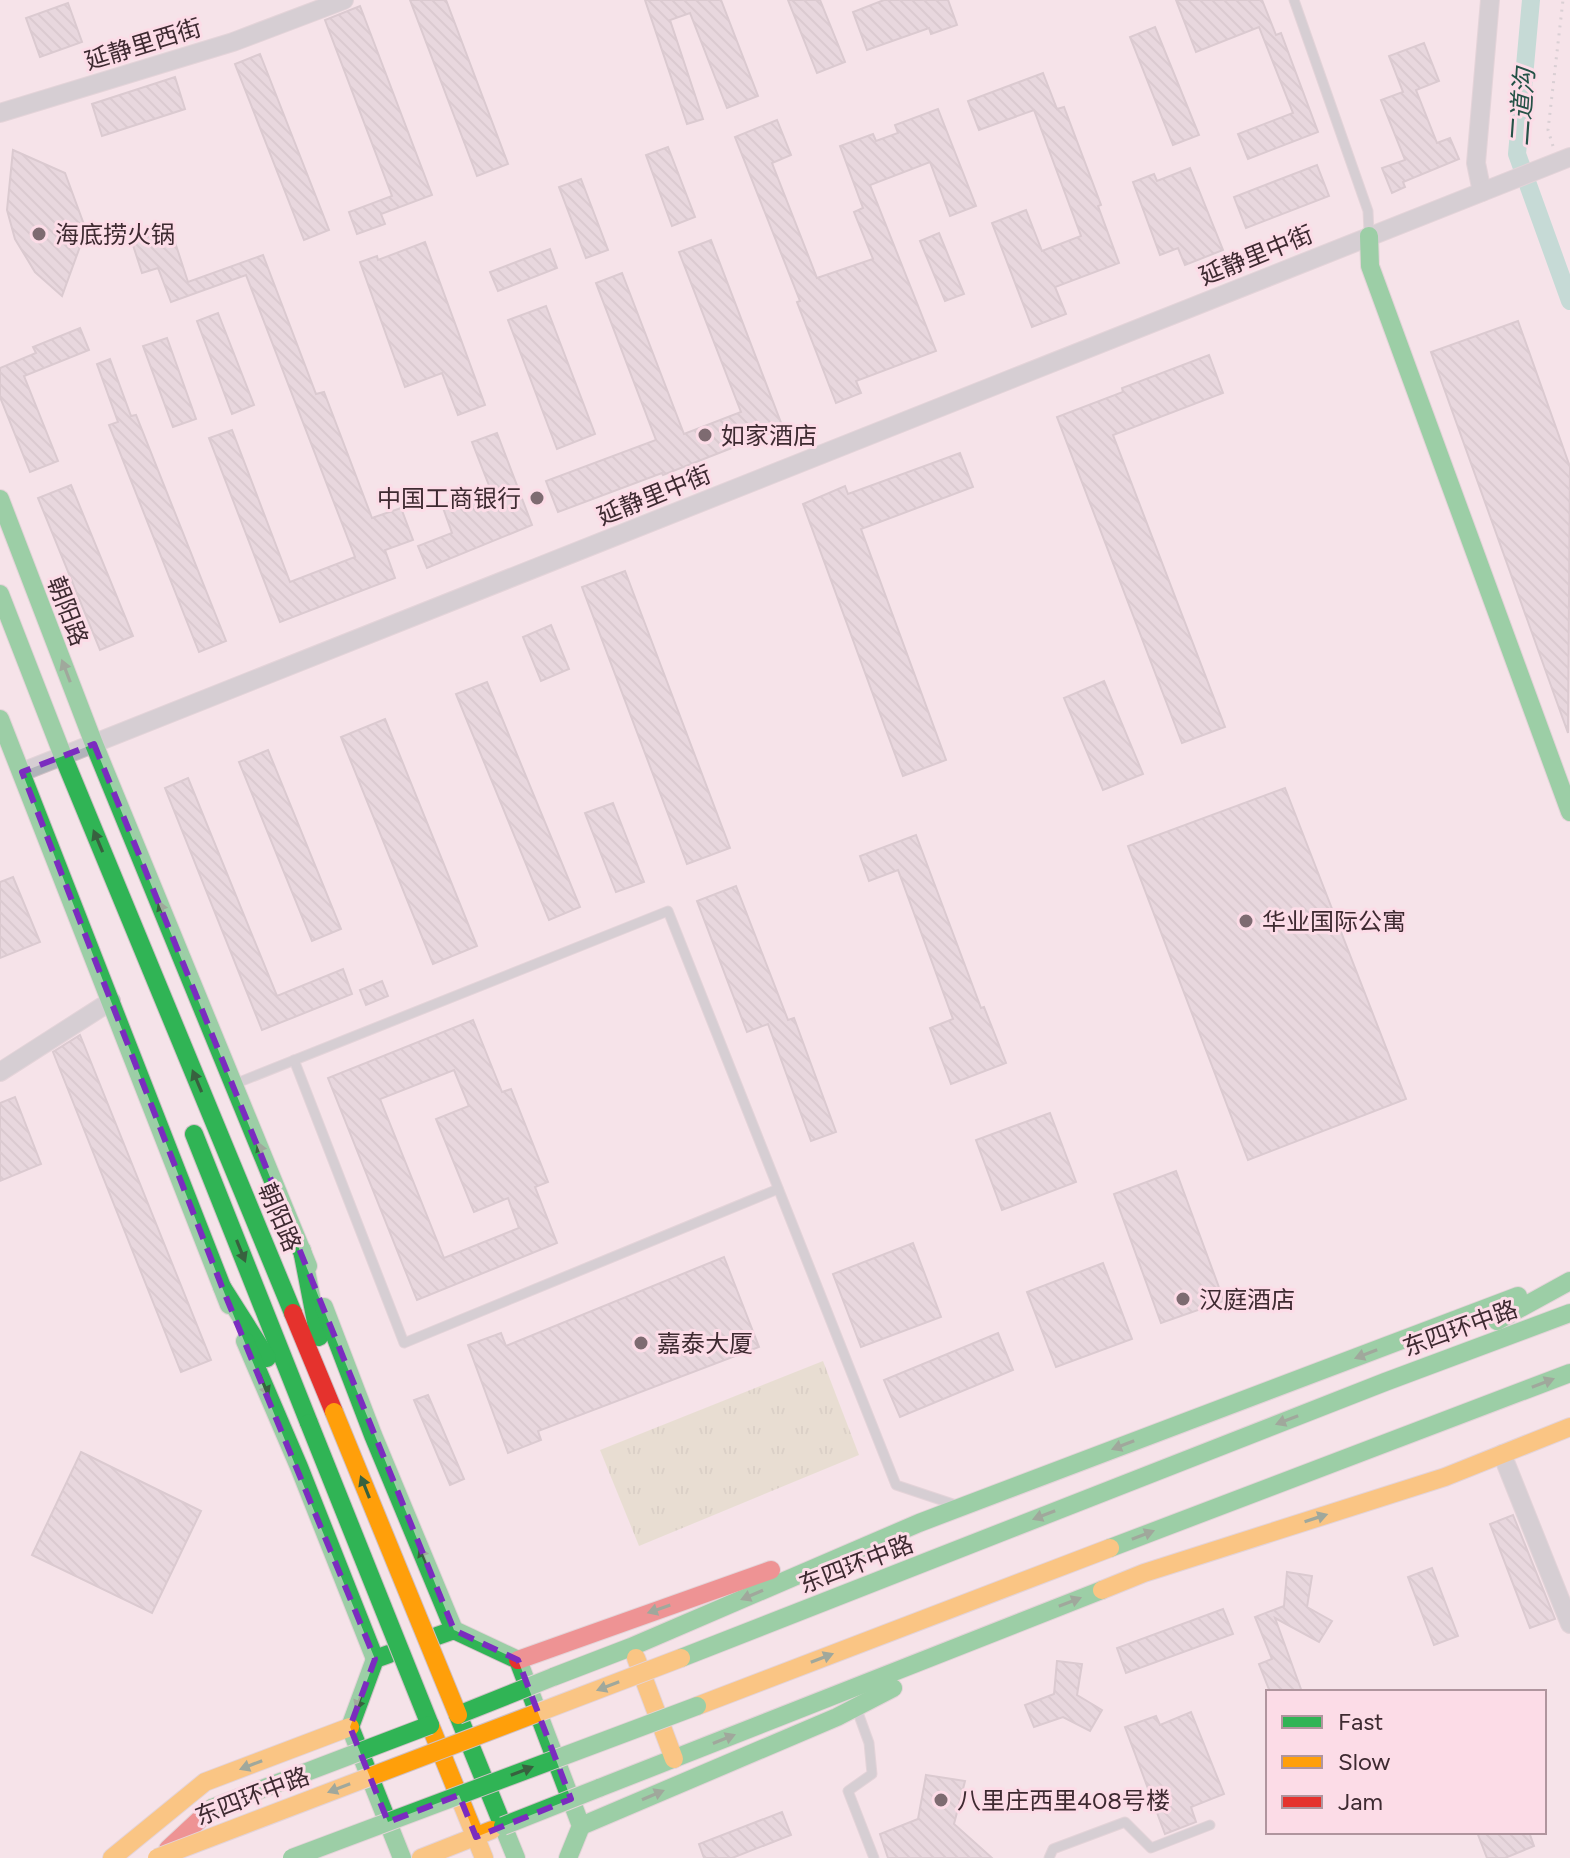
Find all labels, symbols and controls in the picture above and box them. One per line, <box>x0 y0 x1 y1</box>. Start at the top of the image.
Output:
street label: 延静里西街 <box>81 13 205 75</box>
water label: 二道沟 <box>1503 64 1541 147</box>
street label: 延静里中街 <box>1195 219 1317 291</box>
place label: 海底捞火锅 <box>55 220 175 249</box>
marker: 海底捞火锅 <box>30 225 48 243</box>
place label: 如家酒店 <box>721 421 817 450</box>
marker: 如家酒店 <box>696 426 714 444</box>
street label: 延静里中街 <box>593 459 715 531</box>
place label: 中国工商银行 <box>377 484 521 513</box>
marker: 中国工商银行 <box>528 489 546 507</box>
street label: 朝阳路 <box>42 572 94 650</box>
one-way arrow <box>59 659 72 683</box>
one-way arrow <box>91 829 104 853</box>
one-way arrow <box>156 900 169 924</box>
place label: 华业国际公寓 <box>1262 907 1406 936</box>
marker: 华业国际公寓 <box>1237 912 1255 930</box>
one-way arrow <box>191 1069 204 1093</box>
one-way arrow <box>255 1141 268 1164</box>
street label: 朝阳路 <box>253 1178 307 1256</box>
one-way arrow <box>235 1239 248 1263</box>
place label: 汉庭酒店 <box>1199 1285 1295 1314</box>
marker: 汉庭酒店 <box>1174 1290 1192 1308</box>
street label: 东四环中路 <box>1399 1294 1521 1362</box>
place label: 嘉泰大厦 <box>657 1329 753 1358</box>
marker: 嘉泰大厦 <box>632 1334 650 1352</box>
one-way arrow <box>1354 1348 1378 1361</box>
one-way arrow <box>257 1373 270 1397</box>
one-way arrow <box>1531 1376 1555 1389</box>
one-way arrow <box>1275 1414 1299 1427</box>
one-way arrow <box>1111 1440 1135 1452</box>
one-way arrow <box>358 1475 371 1499</box>
one-way arrow <box>1032 1509 1056 1522</box>
one-way arrow <box>1304 1511 1328 1524</box>
one-way arrow <box>1131 1528 1155 1541</box>
street label: 东四环中路 <box>795 1529 917 1599</box>
one-way arrow <box>417 1546 430 1570</box>
one-way arrow <box>740 1588 764 1601</box>
one-way arrow <box>1058 1595 1082 1608</box>
one-way arrow <box>647 1603 671 1616</box>
one-way arrow <box>810 1651 834 1664</box>
one-way arrow <box>596 1680 620 1693</box>
one-way arrow <box>354 1687 366 1711</box>
legend <box>1266 1690 1546 1834</box>
text: Fast <box>1338 1707 1383 1736</box>
one-way arrow <box>712 1732 736 1745</box>
text: Slow <box>1338 1747 1391 1776</box>
one-way arrow <box>239 1759 263 1772</box>
street label: 东四环中路 <box>191 1761 313 1831</box>
one-way arrow <box>511 1765 535 1777</box>
one-way arrow <box>327 1782 351 1795</box>
place label: 八里庄西里408号楼 <box>957 1786 1170 1815</box>
text: Jam <box>1338 1787 1383 1816</box>
one-way arrow <box>641 1789 665 1802</box>
marker: 八里庄西里408号楼 <box>932 1791 950 1809</box>

